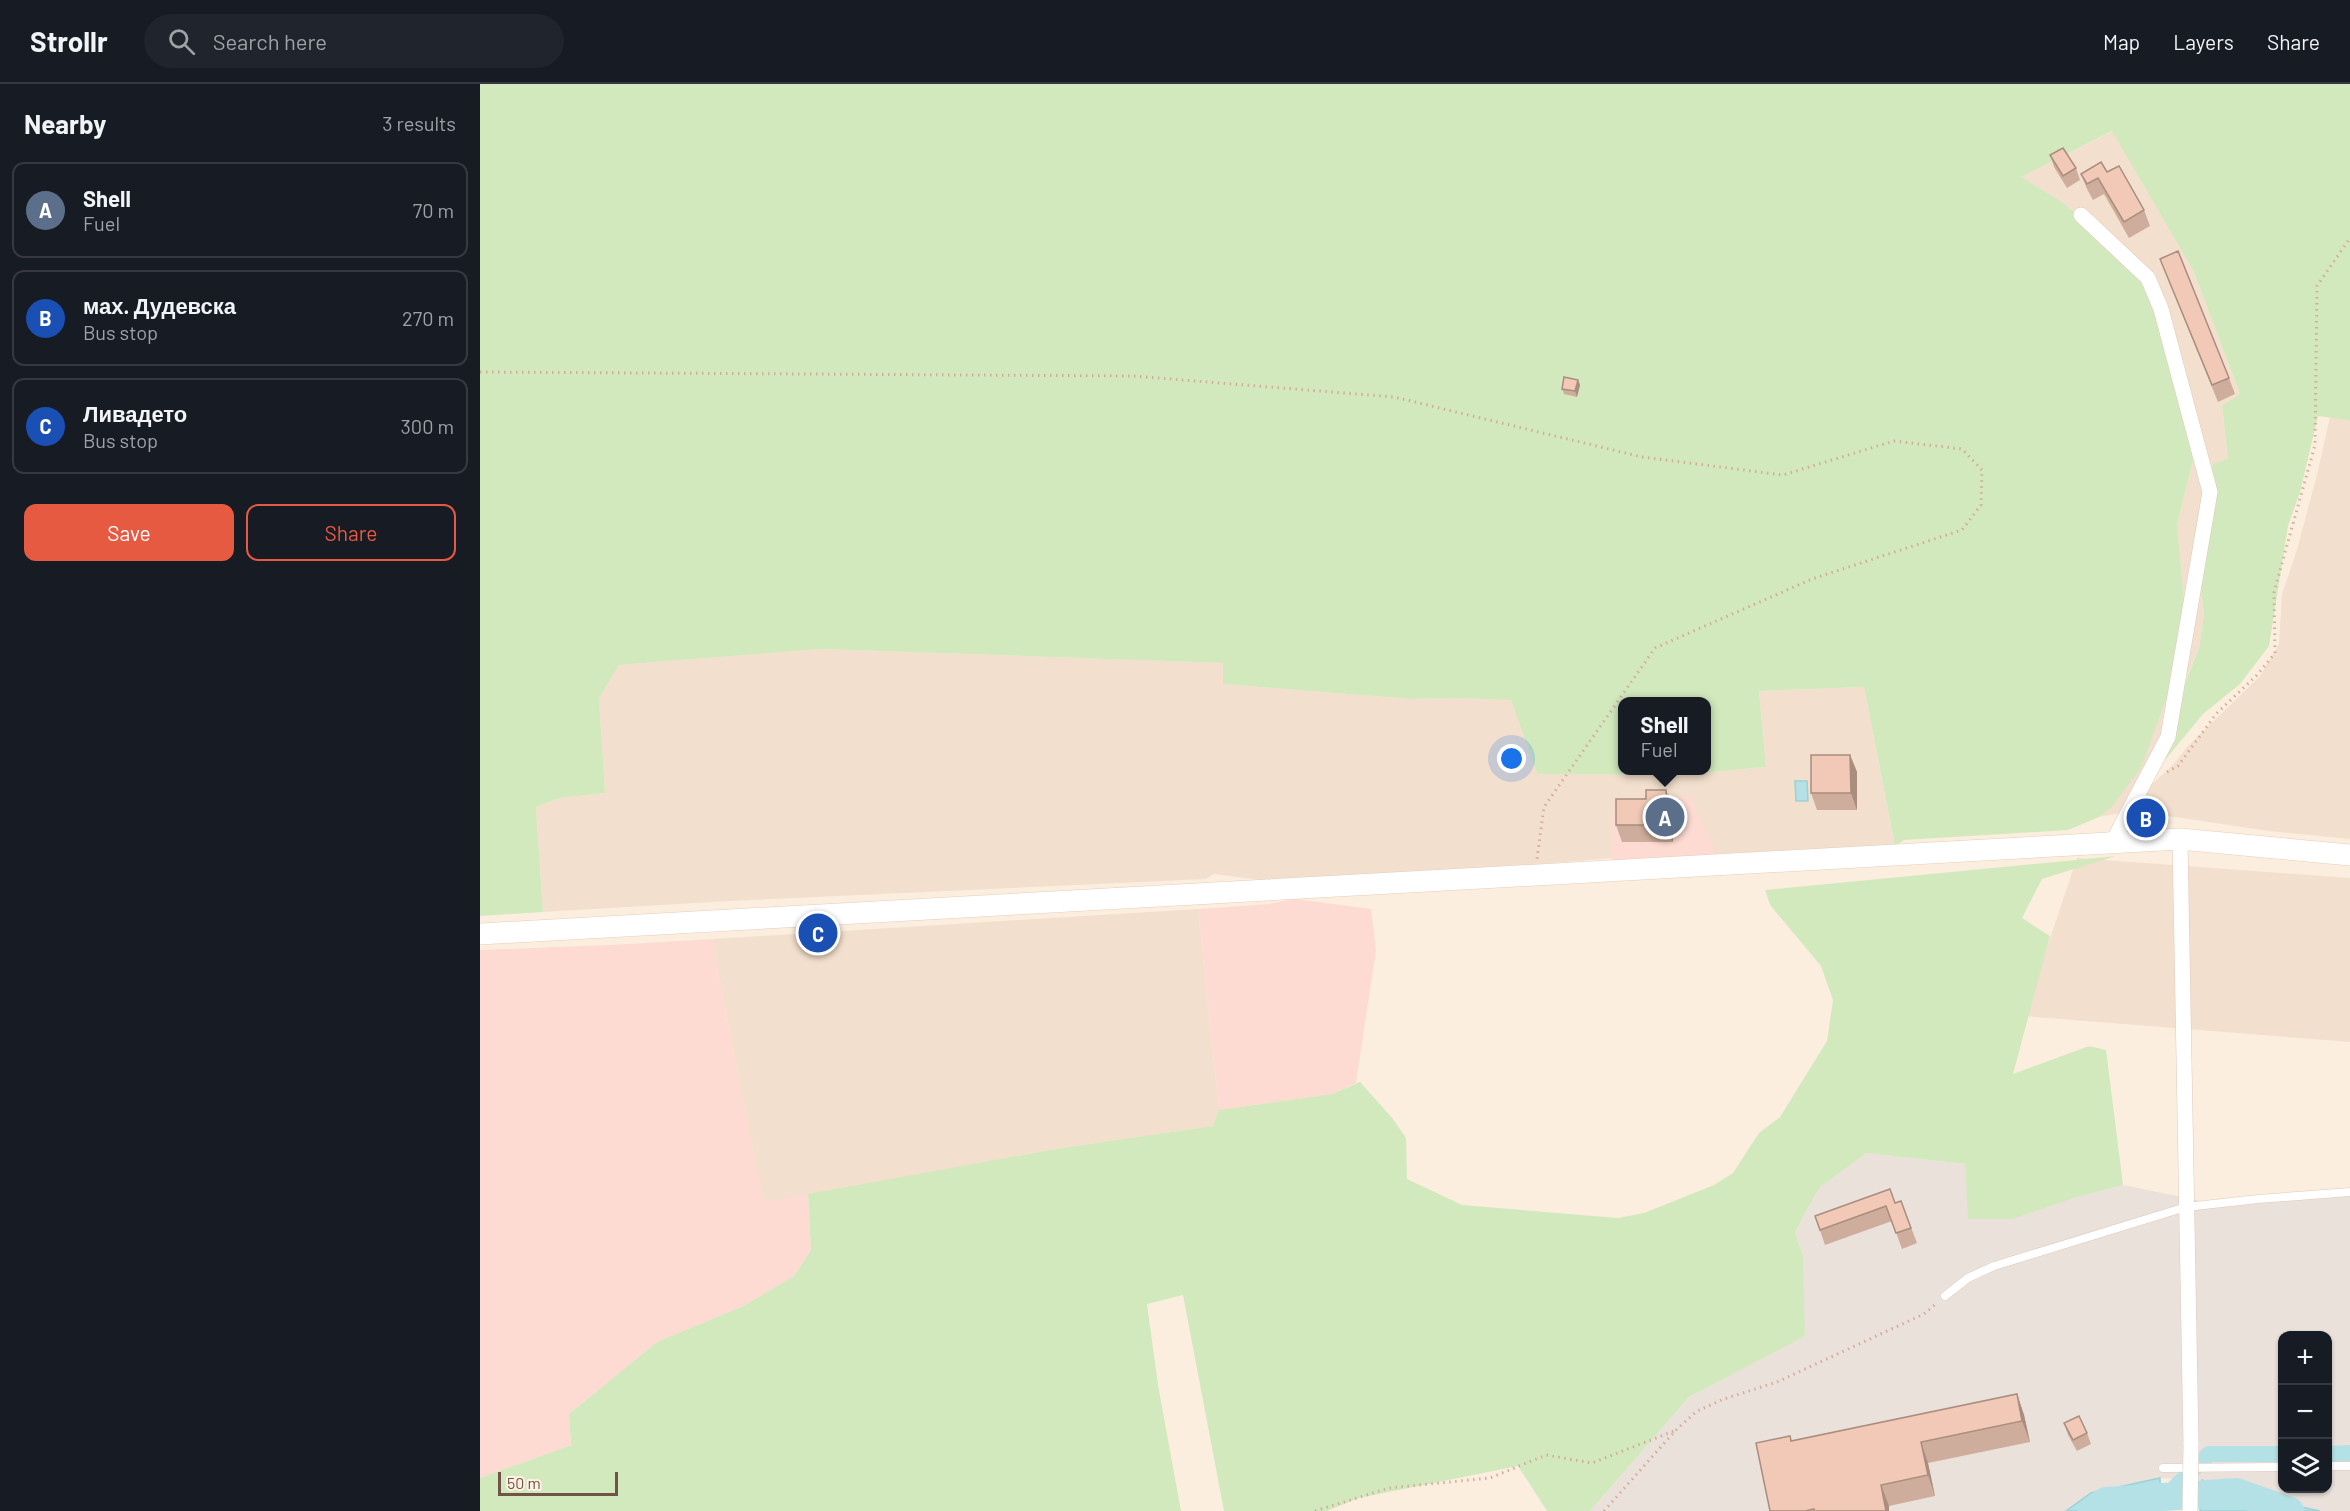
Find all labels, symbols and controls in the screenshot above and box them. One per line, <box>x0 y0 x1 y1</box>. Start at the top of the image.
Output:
search box <box>144 14 564 68</box>
text: Strollr <box>30 24 108 58</box>
icon: search <box>165 25 198 58</box>
text: Search here <box>213 28 327 54</box>
text: Map <box>2103 29 2140 54</box>
text: Layers <box>2173 29 2234 54</box>
text: Share <box>2267 29 2320 54</box>
text: Nearby <box>24 108 106 139</box>
text: 3 results <box>382 111 456 135</box>
text: Shell <box>83 185 131 211</box>
text: A <box>39 198 52 222</box>
text: 70 m <box>413 198 454 222</box>
text: Fuel <box>83 211 120 235</box>
text: мах. Дудевска <box>83 292 236 318</box>
text: B <box>39 306 52 330</box>
text: 270 m <box>402 306 454 330</box>
text: Bus stop <box>83 320 158 344</box>
text: Ливадето <box>83 400 187 426</box>
text: C <box>39 414 52 438</box>
text: 300 m <box>401 414 454 438</box>
text: Bus stop <box>83 428 158 452</box>
button: Save <box>24 504 234 561</box>
button: Share <box>246 504 456 561</box>
popup <box>1618 697 1711 775</box>
text: Shell <box>1641 711 1688 737</box>
text: Fuel <box>1641 737 1678 761</box>
your location <box>1497 744 1526 773</box>
pin: A <box>1646 794 1684 840</box>
pin: B <box>2126 796 2166 840</box>
pin: C <box>798 910 838 956</box>
map controls <box>2278 1331 2332 1493</box>
button: + <box>2278 1331 2332 1385</box>
button: − <box>2278 1385 2332 1439</box>
button: layers <box>2278 1439 2332 1493</box>
scale bar <box>498 1469 618 1496</box>
text: 50 m <box>507 1473 541 1492</box>

